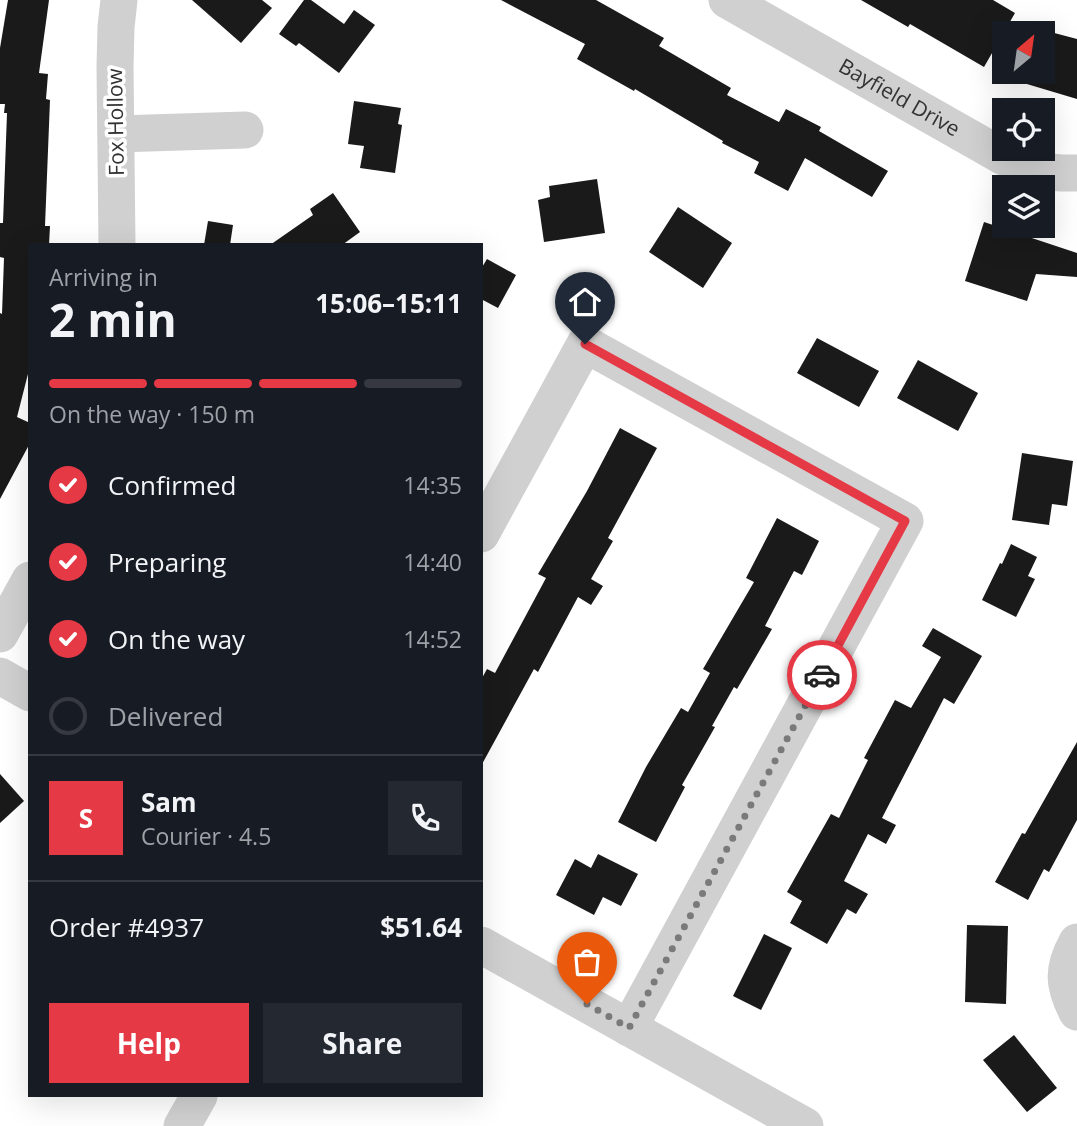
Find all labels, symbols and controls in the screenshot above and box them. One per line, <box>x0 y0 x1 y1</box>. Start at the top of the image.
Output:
north arrow <box>992 21 1055 84</box>
map controls <box>992 21 1055 238</box>
street label: Bayfield Drive <box>834 51 965 142</box>
street label: Fox Hollow <box>100 67 130 176</box>
button: locate <box>992 98 1055 161</box>
button: layers <box>992 175 1055 238</box>
text: Arriving in <box>49 261 158 293</box>
pin <box>555 272 615 344</box>
icon: home <box>566 283 604 321</box>
text: 15:06–15:11 <box>315 285 462 321</box>
text: 2 min <box>49 288 177 350</box>
text: On the way · 150 m <box>49 398 255 430</box>
icon: check <box>49 466 87 504</box>
text: Confirmed <box>108 467 236 503</box>
text: 14:35 <box>403 469 462 501</box>
icon: check <box>49 543 87 581</box>
text: Preparing <box>108 544 226 580</box>
text: 14:40 <box>403 546 462 578</box>
icon: check <box>49 620 87 658</box>
text: On the way <box>108 621 245 657</box>
text: 14:52 <box>403 623 462 655</box>
courier <box>787 640 857 710</box>
icon: car <box>803 656 841 694</box>
text: Delivered <box>108 698 223 734</box>
button: phone <box>388 781 462 855</box>
text: Sam <box>141 784 197 820</box>
text: S <box>79 800 93 836</box>
text: Courier · 4.5 <box>141 820 271 852</box>
text: Order #4937 <box>49 909 204 945</box>
text: $51.64 <box>380 909 462 945</box>
pin <box>557 932 617 1004</box>
icon: bag <box>568 943 606 981</box>
button: Help <box>49 1003 249 1083</box>
button: Share <box>263 1003 462 1083</box>

